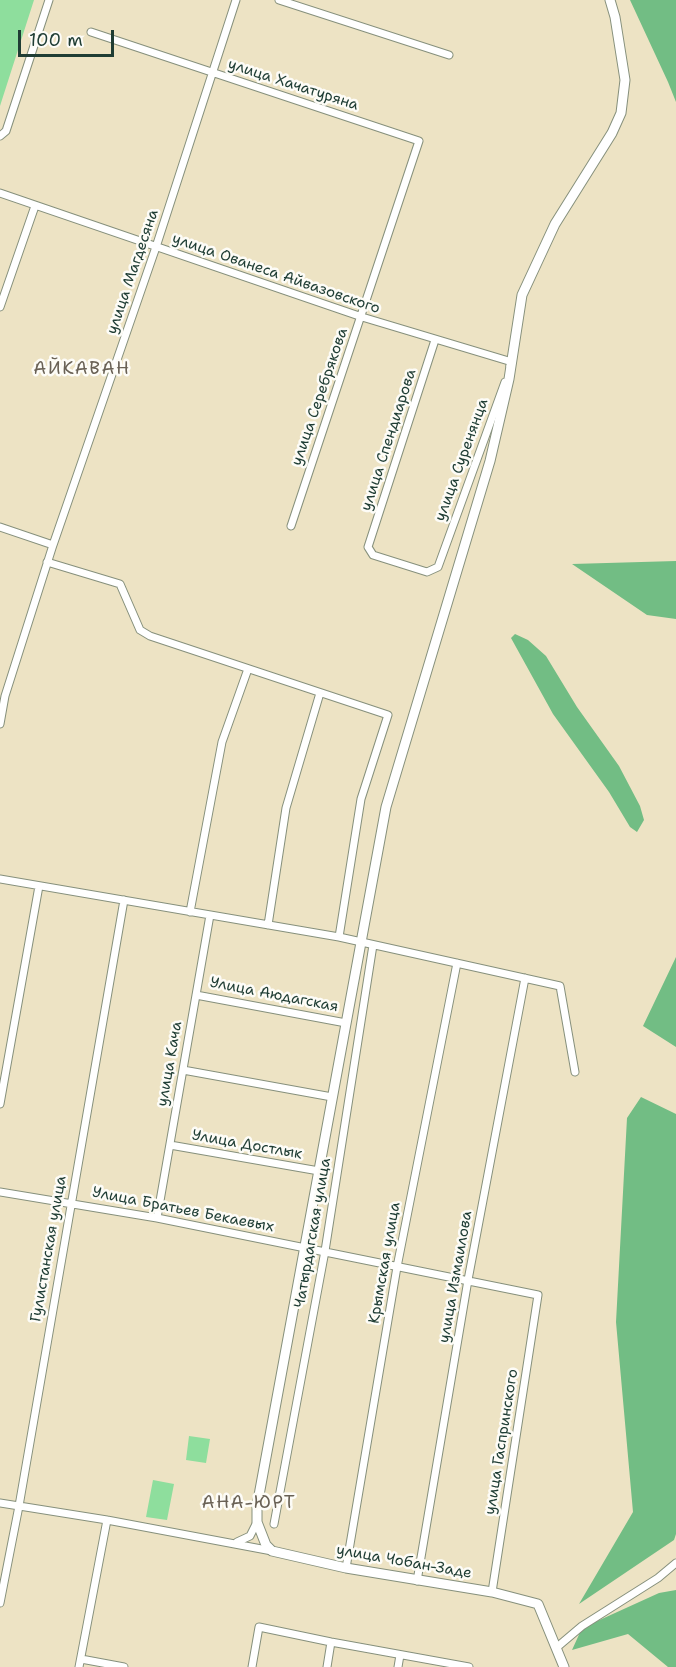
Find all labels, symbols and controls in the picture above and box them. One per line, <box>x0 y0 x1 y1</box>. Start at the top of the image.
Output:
scale bar <box>21 18 117 56</box>
text: 100 m <box>29 28 83 52</box>
street label: улица Хачатуряна <box>225 55 361 115</box>
street label: улица Магдесяна <box>103 207 163 337</box>
street label: улица Ованеса Айвазовского <box>170 230 382 318</box>
street label: улица Серебрякова <box>288 326 352 468</box>
district label: АЙКАВАН <box>33 358 131 380</box>
street label: улица Спендиарова <box>358 367 420 513</box>
street label: улица Суренянца <box>431 396 493 524</box>
street label: Улица Аюдагская <box>208 974 340 1016</box>
street label: улица Кача <box>154 1020 186 1108</box>
street label: Улица Достлык <box>190 1126 304 1164</box>
street label: Чатырдагская улица <box>291 1157 335 1309</box>
street label: Гулистанская улица <box>27 1175 71 1323</box>
street label: Улица Братьев Бекаевых <box>91 1184 275 1236</box>
street label: Крымская улица <box>365 1201 405 1325</box>
street label: улица Измаилова <box>436 1210 476 1344</box>
street label: улица Гаспринского <box>482 1368 522 1516</box>
district label: АНА-ЮРТ <box>202 1492 296 1514</box>
street label: улица Чобан-Заде <box>335 1541 473 1583</box>

